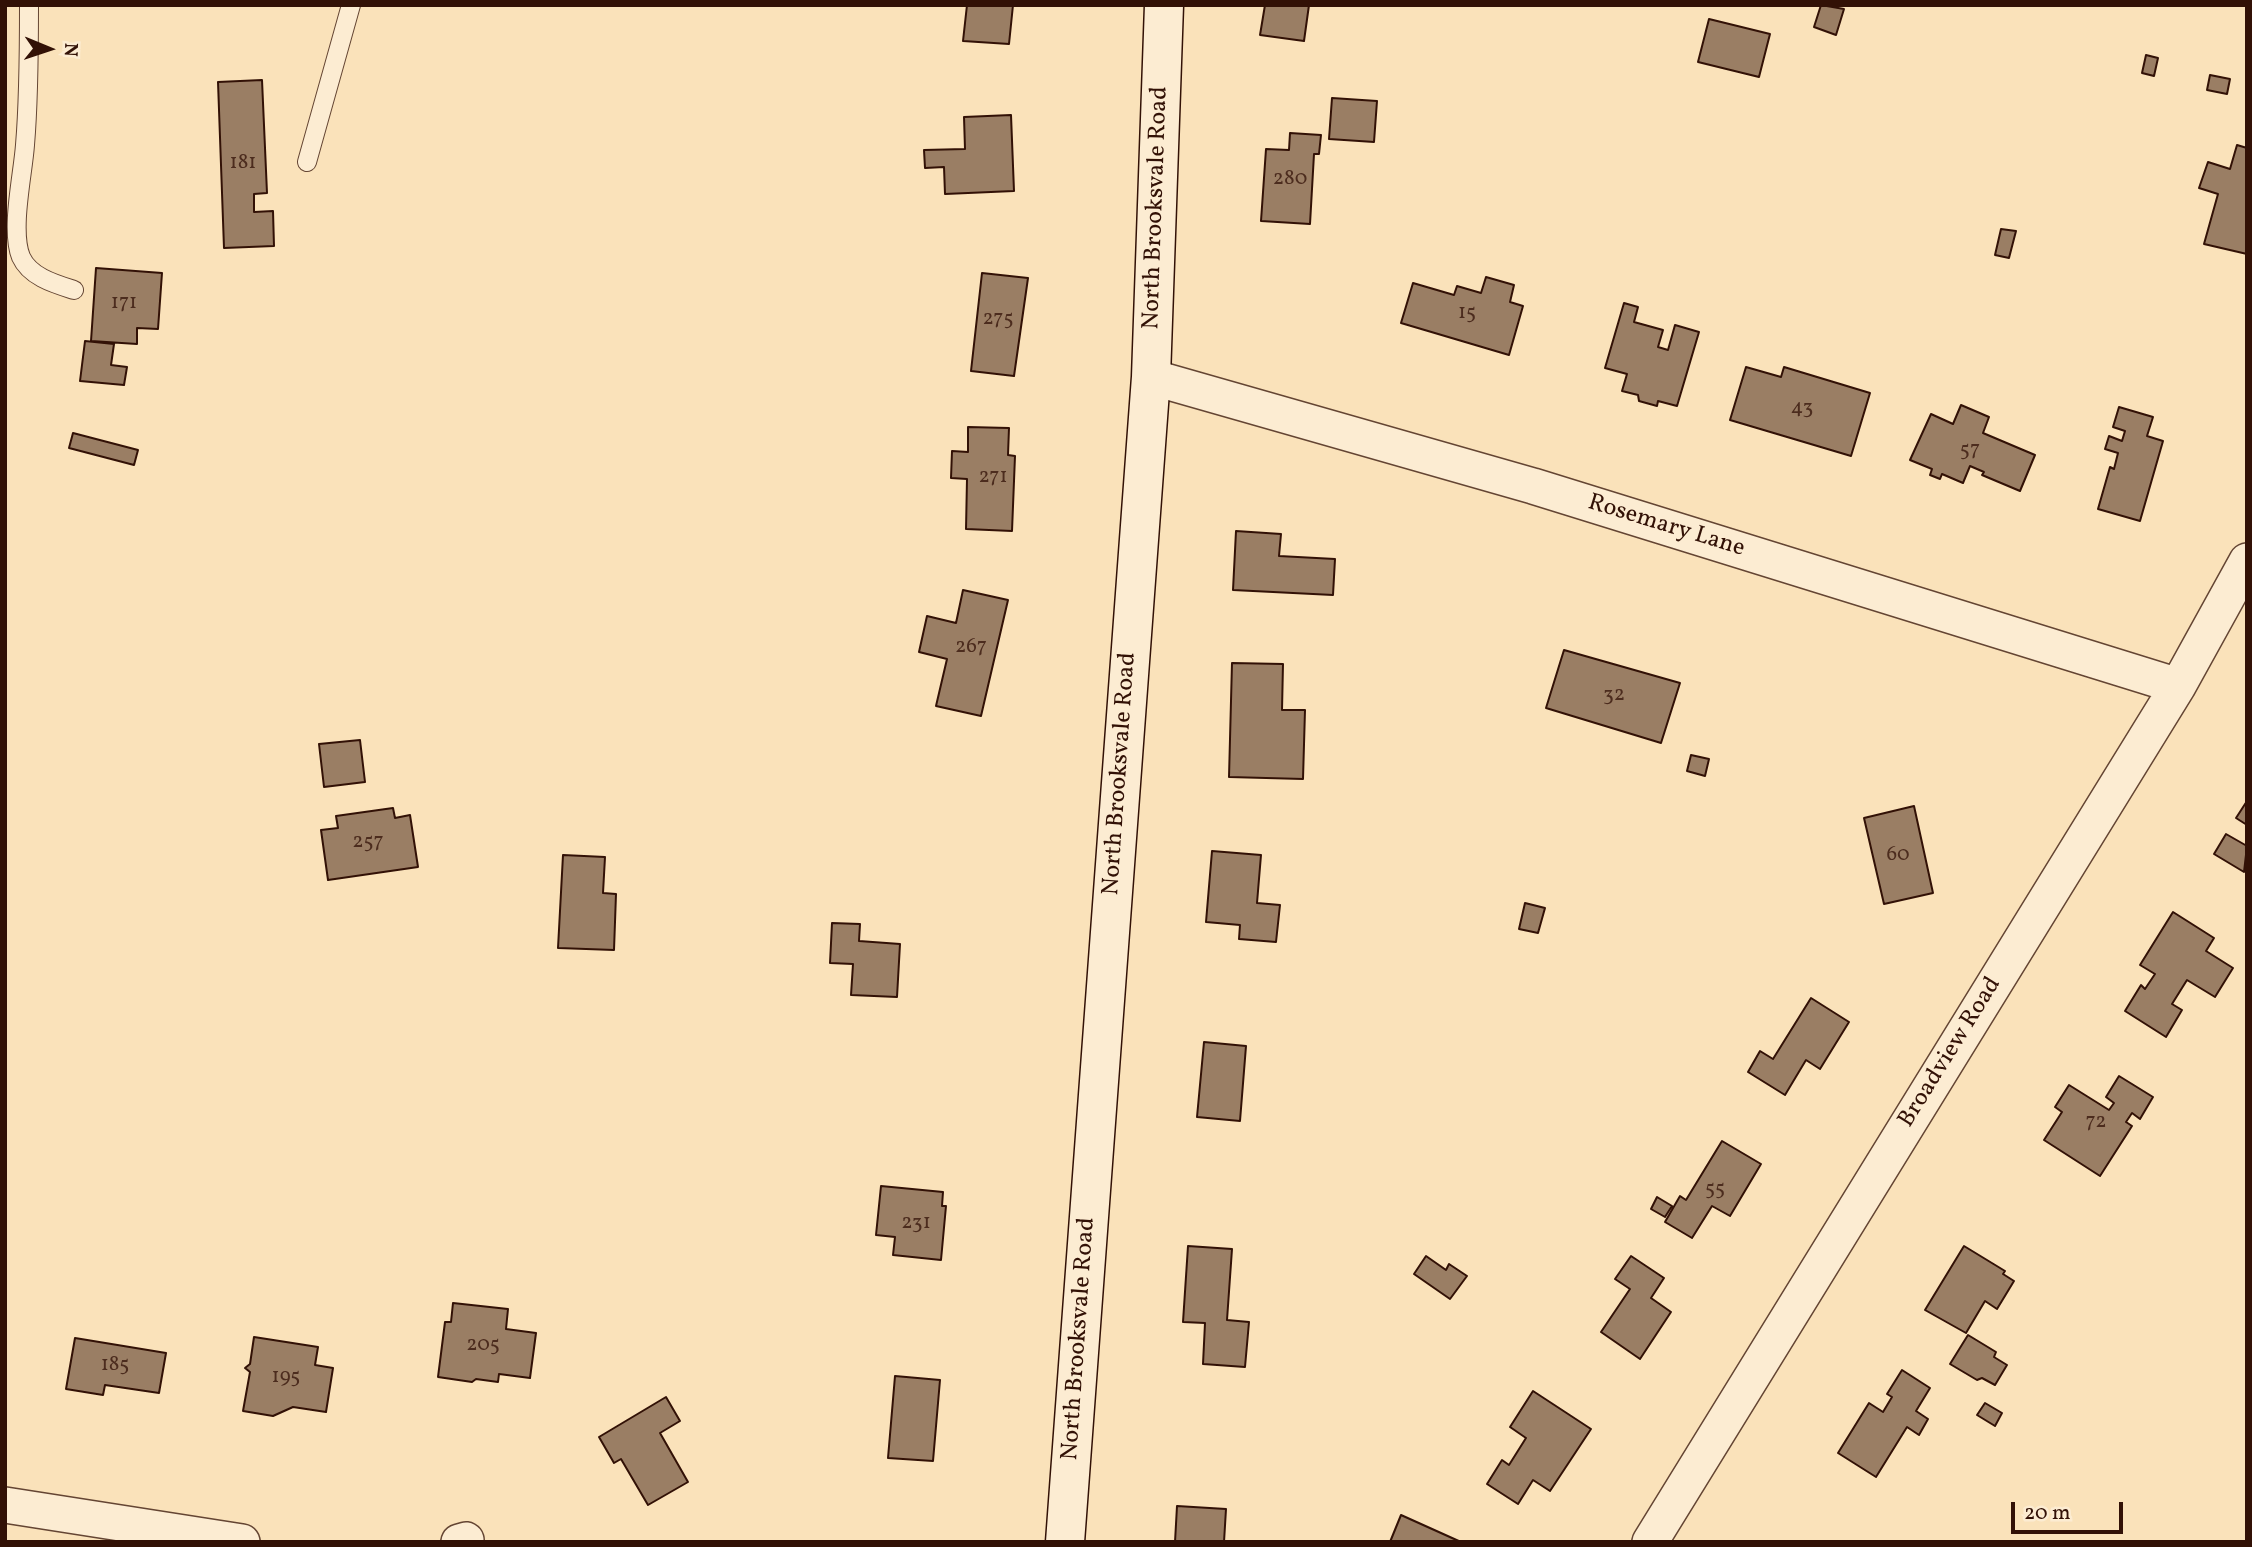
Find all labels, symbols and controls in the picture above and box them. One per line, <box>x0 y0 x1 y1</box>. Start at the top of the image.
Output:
north arrow <box>14 14 84 84</box>
text: N <box>57 42 83 57</box>
street label: North Brooksvale Road <box>1138 86 1176 330</box>
house number: 181 <box>230 151 256 177</box>
house number: 280 <box>1273 167 1307 193</box>
house number: 171 <box>111 291 137 317</box>
house number: 15 <box>1458 301 1476 327</box>
house number: 275 <box>982 307 1014 333</box>
house number: 43 <box>1791 396 1813 422</box>
house number: 57 <box>1960 438 1980 464</box>
house number: 271 <box>978 465 1008 491</box>
street label: Rosemary Lane <box>1584 489 1748 565</box>
house number: 267 <box>955 635 987 661</box>
street label: North Brooksvale Road <box>1098 652 1144 896</box>
house number: 32 <box>1603 683 1625 709</box>
house number: 257 <box>352 830 384 856</box>
house number: 60 <box>1886 843 1910 869</box>
street label: Broadview Road <box>1893 972 2009 1134</box>
house number: 72 <box>2085 1110 2107 1136</box>
house number: 55 <box>1705 1177 1725 1203</box>
house number: 231 <box>901 1211 931 1237</box>
street label: North Brooksvale Road <box>1057 1217 1103 1461</box>
house number: 205 <box>466 1333 500 1359</box>
house number: 185 <box>101 1353 129 1379</box>
house number: 195 <box>272 1365 300 1391</box>
scale bar <box>2014 1488 2126 1532</box>
text: 20 m <box>2024 1499 2070 1528</box>

